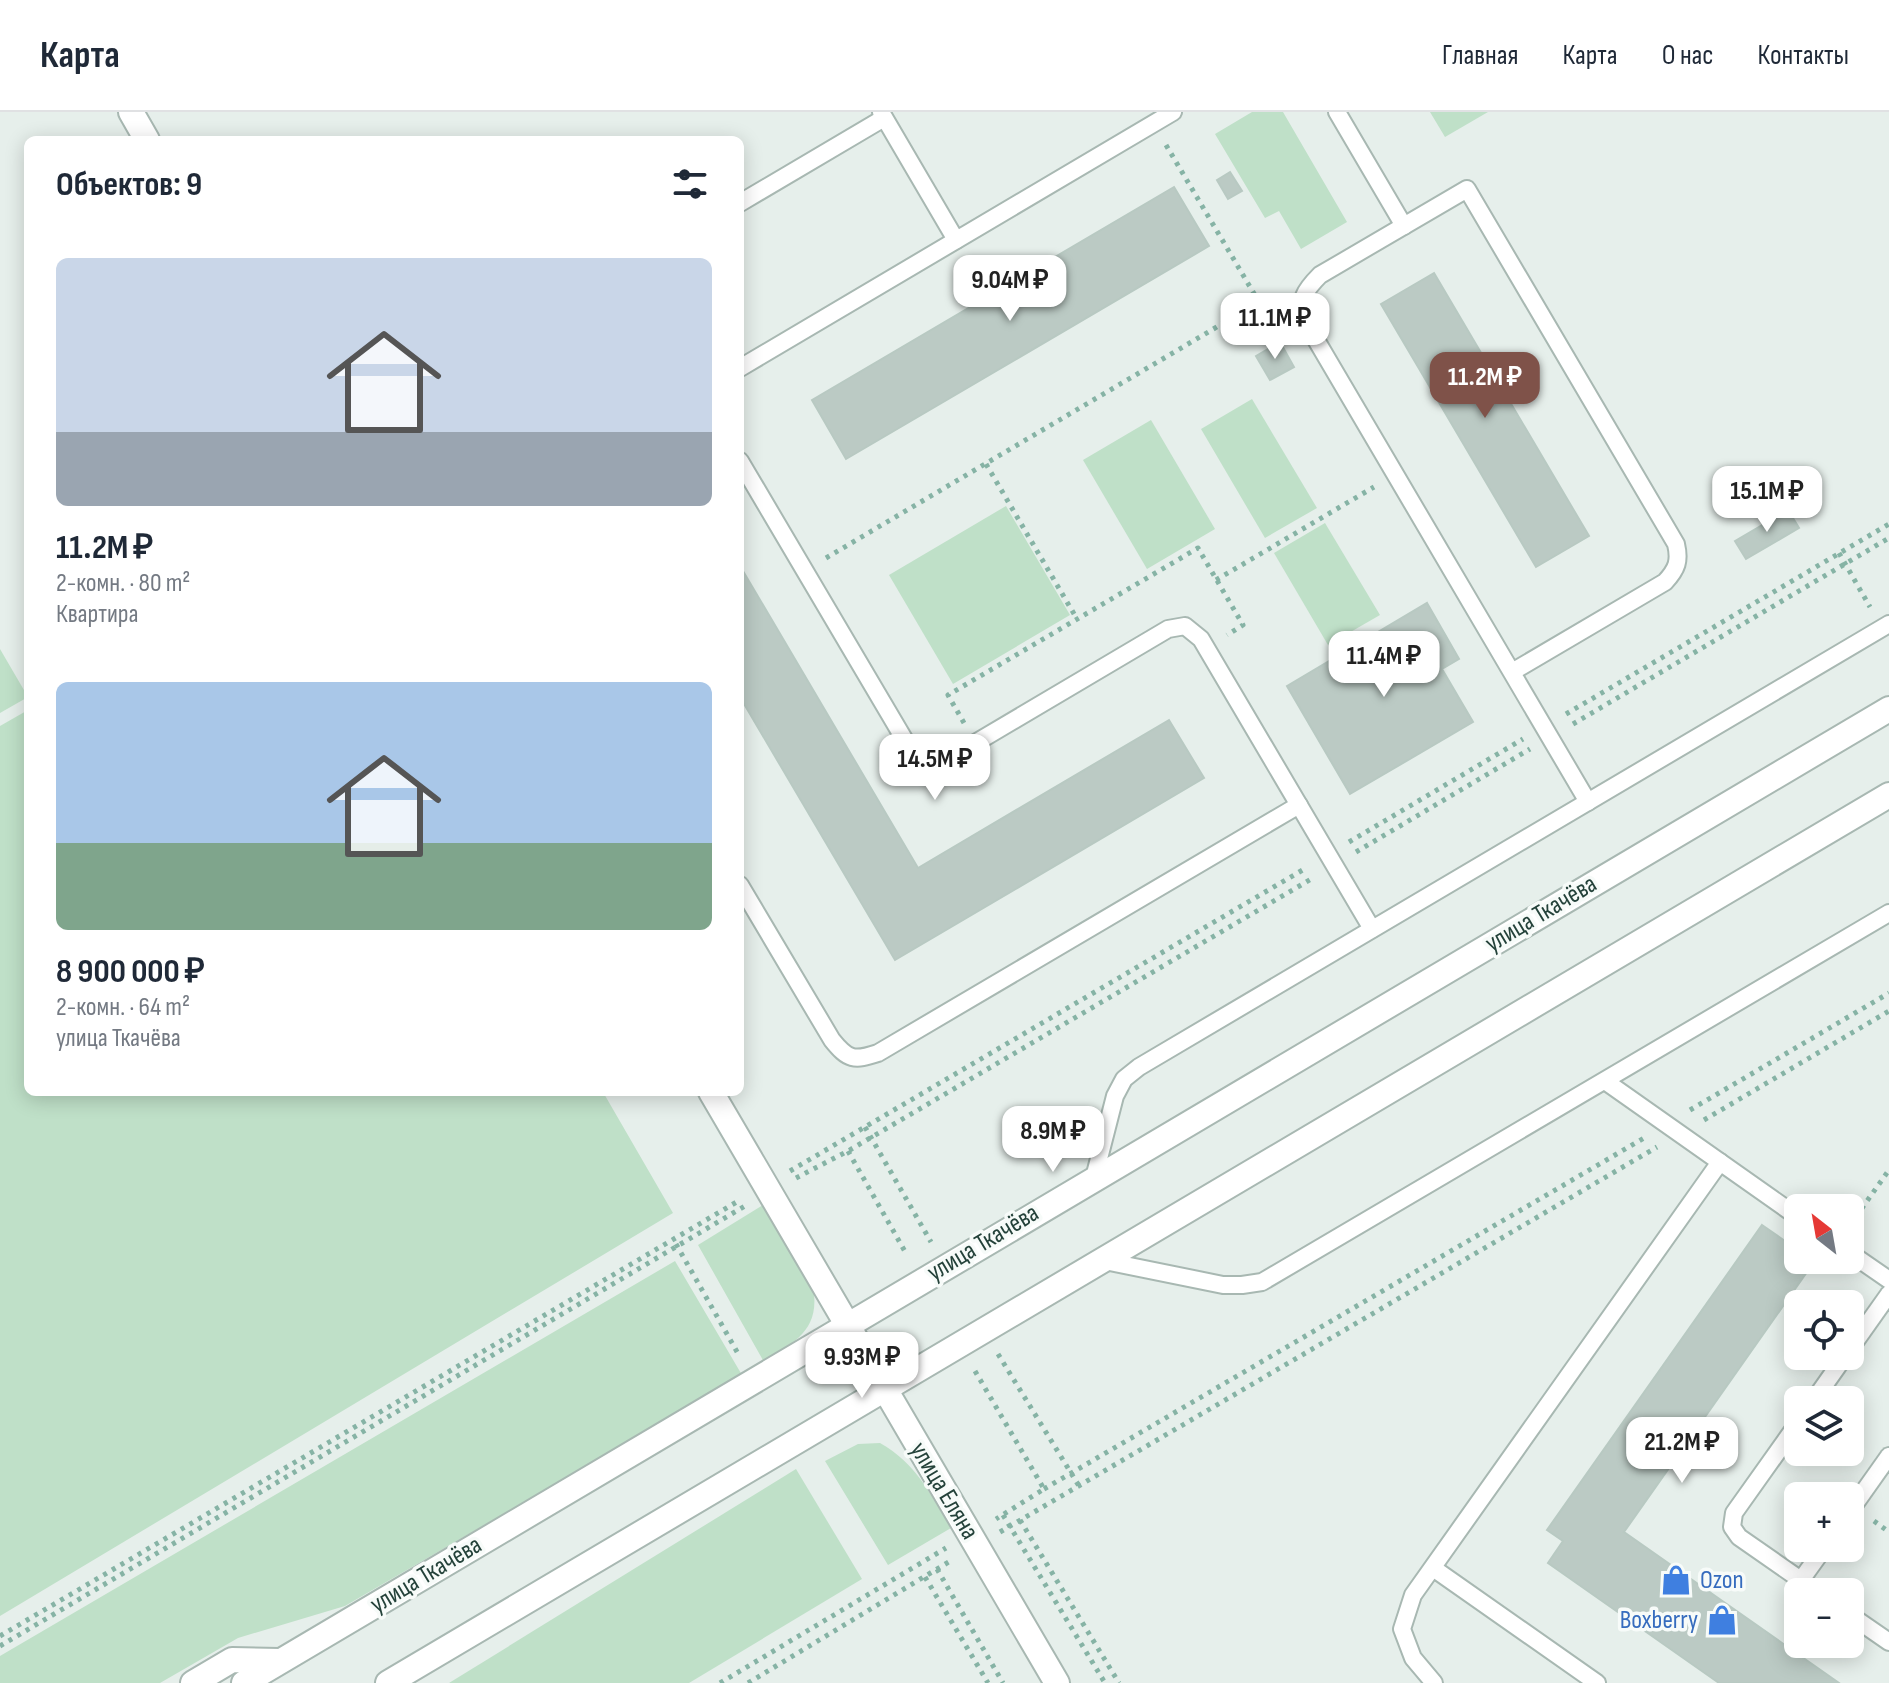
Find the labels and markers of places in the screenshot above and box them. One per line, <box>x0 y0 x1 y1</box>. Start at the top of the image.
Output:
pin: 9.04M ₽ <box>936 255 1084 323</box>
pin: 11.1M ₽ <box>1201 293 1349 361</box>
pin: 11.2M ₽ <box>1411 352 1559 420</box>
pin: 15.1M ₽ <box>1693 466 1841 534</box>
pin: 11.4M ₽ <box>1310 631 1458 699</box>
pin: 14.5M ₽ <box>861 734 1009 802</box>
pin: 8.9M ₽ <box>988 1106 1118 1174</box>
pin: 9.93M ₽ <box>788 1332 936 1400</box>
pin: 21.2M ₽ <box>1608 1417 1756 1485</box>
shop icon: Ozon <box>1659 1563 1693 1597</box>
place label: Ozon <box>1700 1565 1744 1596</box>
shop icon: Boxberry <box>1705 1603 1739 1637</box>
place label: Boxberry <box>1620 1605 1698 1636</box>

